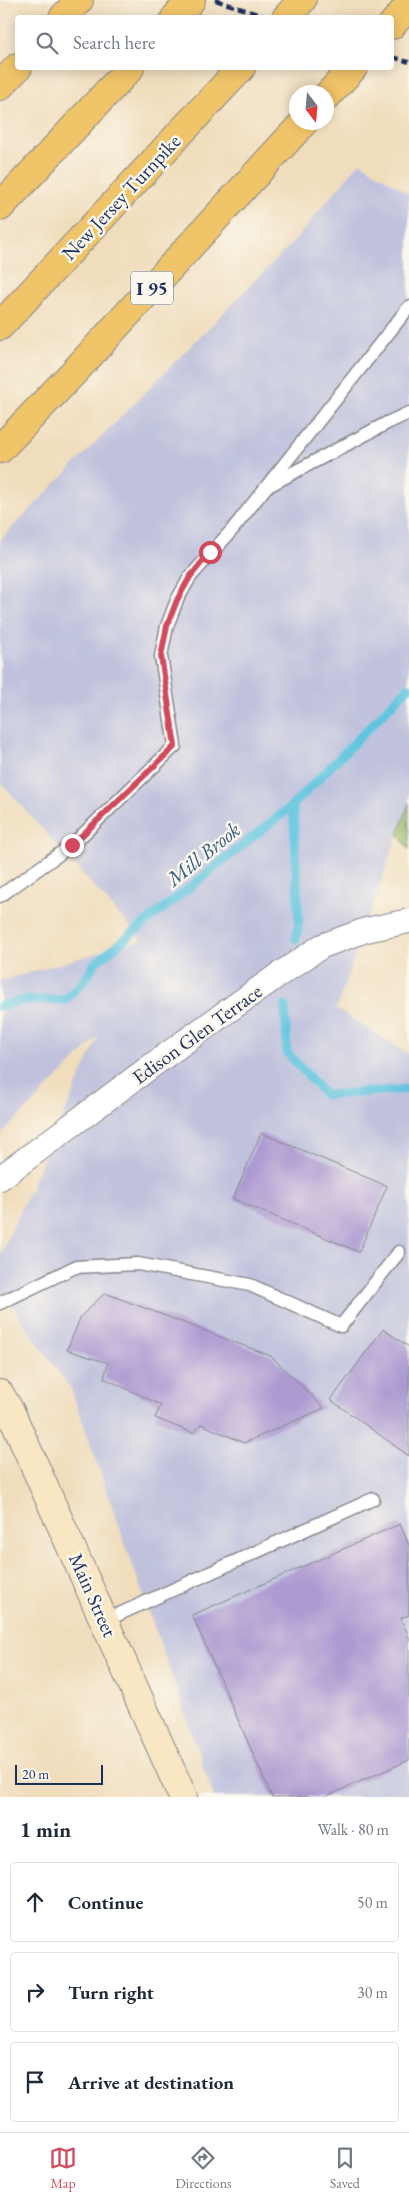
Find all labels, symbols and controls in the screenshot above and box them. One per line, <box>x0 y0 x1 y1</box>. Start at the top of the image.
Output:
search box <box>15 15 394 70</box>
icon: search <box>33 29 61 57</box>
text: Search here <box>73 30 155 55</box>
north arrow <box>289 85 334 130</box>
street label: New Jersey Turnpike <box>56 128 186 266</box>
road number: I 95 <box>131 272 173 304</box>
route start <box>199 541 222 564</box>
water label: Mill Brook <box>159 816 246 893</box>
route end <box>61 834 84 857</box>
street label: Edison Glen Terrace <box>127 978 267 1090</box>
street label: Main Street <box>63 1549 123 1642</box>
scale bar <box>15 1762 102 1785</box>
text: 20 m <box>22 1765 49 1783</box>
text: 1 min <box>20 1816 71 1843</box>
text: Walk · 80 m <box>318 1819 389 1840</box>
icon: ahead <box>21 1888 49 1916</box>
text: Continue <box>68 1890 143 1915</box>
text: 50 m <box>357 1892 388 1913</box>
icon: right <box>21 1978 49 2006</box>
text: Turn right <box>68 1980 154 2005</box>
text: 30 m <box>357 1982 388 2003</box>
icon: arrive <box>21 2068 49 2096</box>
text: Arrive at destination <box>68 2070 234 2095</box>
tab: Map <box>49 2144 77 2192</box>
tab: Directions <box>175 2144 232 2192</box>
tab: Saved <box>330 2144 360 2192</box>

